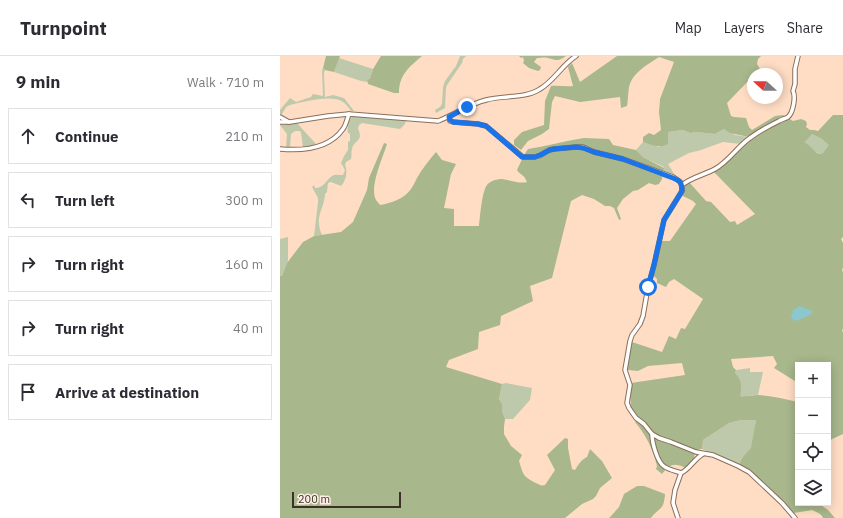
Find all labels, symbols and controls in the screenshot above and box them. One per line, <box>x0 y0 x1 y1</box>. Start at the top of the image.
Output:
text: Turnpoint <box>20 16 107 40</box>
text: Map <box>675 19 702 37</box>
text: Layers <box>724 19 765 37</box>
text: Share <box>787 19 823 37</box>
north arrow <box>747 68 783 104</box>
text: 9 min <box>16 71 60 93</box>
text: Walk · 710 m <box>187 74 264 91</box>
route end <box>458 98 476 116</box>
icon: ahead <box>17 125 39 147</box>
text: Continue <box>55 127 119 146</box>
text: 210 m <box>225 128 263 145</box>
icon: left <box>17 189 39 211</box>
text: Turn left <box>55 191 115 210</box>
text: 300 m <box>225 192 263 209</box>
icon: right <box>17 253 39 275</box>
text: Turn right <box>55 255 124 274</box>
text: 160 m <box>225 256 263 273</box>
route start <box>639 278 657 296</box>
icon: right <box>17 317 39 339</box>
text: Turn right <box>55 319 124 338</box>
text: 40 m <box>233 320 263 337</box>
map controls <box>795 362 831 506</box>
button: + <box>795 362 831 398</box>
icon: arrive <box>17 381 39 403</box>
text: Arrive at destination <box>55 383 199 402</box>
button: − <box>795 398 831 434</box>
button: locate <box>795 434 831 470</box>
button: layers <box>795 470 831 506</box>
scale bar <box>292 490 401 509</box>
text: 200 m <box>298 492 330 506</box>

